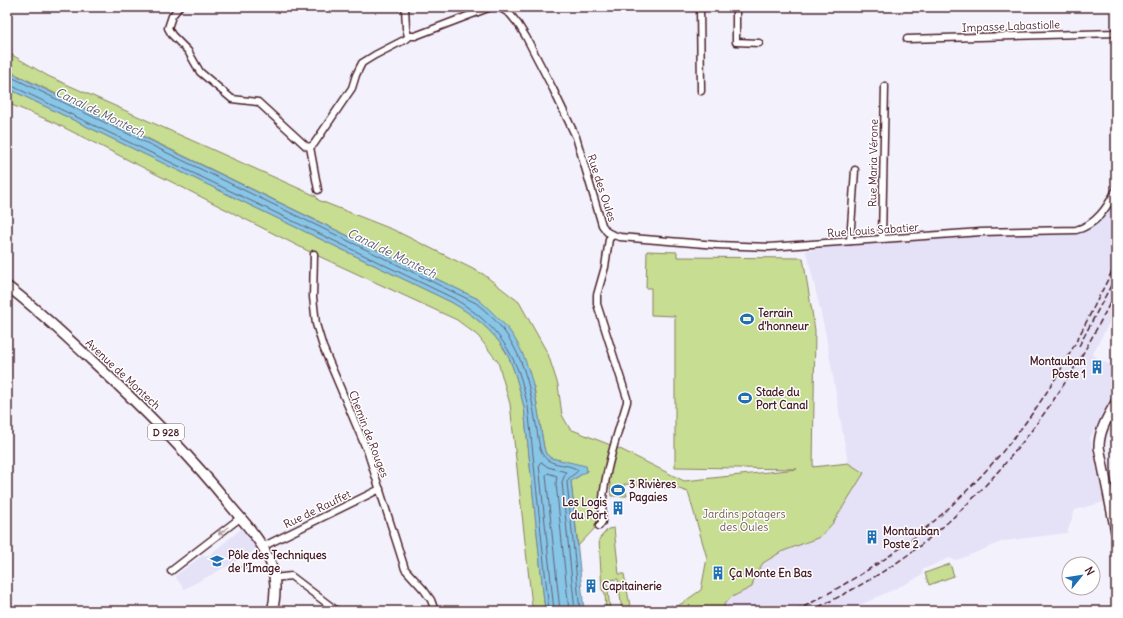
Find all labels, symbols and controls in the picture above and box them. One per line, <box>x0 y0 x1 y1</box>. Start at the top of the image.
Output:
street label: Impasse Labastiolle <box>962 17 1060 35</box>
water label: Canal de Montech <box>53 84 148 140</box>
street label: Rue Maria Vérone <box>865 119 881 207</box>
street label: Rue des Oules <box>585 152 619 224</box>
street label: Rue Louis Sabatier <box>827 220 920 240</box>
water label: Canal de Montech <box>345 225 440 281</box>
place label: Terrain d'honneur <box>758 306 809 333</box>
sports icon: Terrain d'honneur <box>739 311 755 327</box>
street label: Avenue de Montech <box>83 336 163 412</box>
place label: Montauban Poste 1 <box>1030 354 1087 381</box>
building icon: Montauban Poste 1 <box>1089 359 1105 375</box>
place label: Stade du Port Canal <box>756 385 808 412</box>
street label: Chemin de Rouges <box>346 388 392 480</box>
sports icon: Stade du Port Canal <box>737 390 753 406</box>
road number: D 928 <box>148 424 184 440</box>
place label: 3 Rivières Pagaies <box>629 477 676 505</box>
sports icon: 3 Rivières Pagaies <box>610 482 626 498</box>
street label: Rue de Rauffet <box>281 487 353 531</box>
place label: Les Logis du Port <box>562 495 607 522</box>
building icon: Les Logis du Port <box>610 500 626 516</box>
park label: Jardins potagers des Oules <box>702 507 786 534</box>
place label: Montauban Poste 2 <box>883 524 940 551</box>
one-way arrow <box>217 526 228 535</box>
building icon: Montauban Poste 2 <box>864 529 880 545</box>
place label: Pôle des Techniques de l'Image <box>228 548 327 576</box>
school or university icon: Pôle des Techniques de l'Image <box>209 553 225 569</box>
north arrow <box>1061 556 1101 596</box>
text: N <box>1082 564 1098 578</box>
building icon: Ça Monte En Bas <box>710 565 726 581</box>
place label: Ça Monte En Bas <box>729 566 812 581</box>
building icon: Capitainerie <box>583 578 599 594</box>
place label: Capitainerie <box>602 579 662 594</box>

